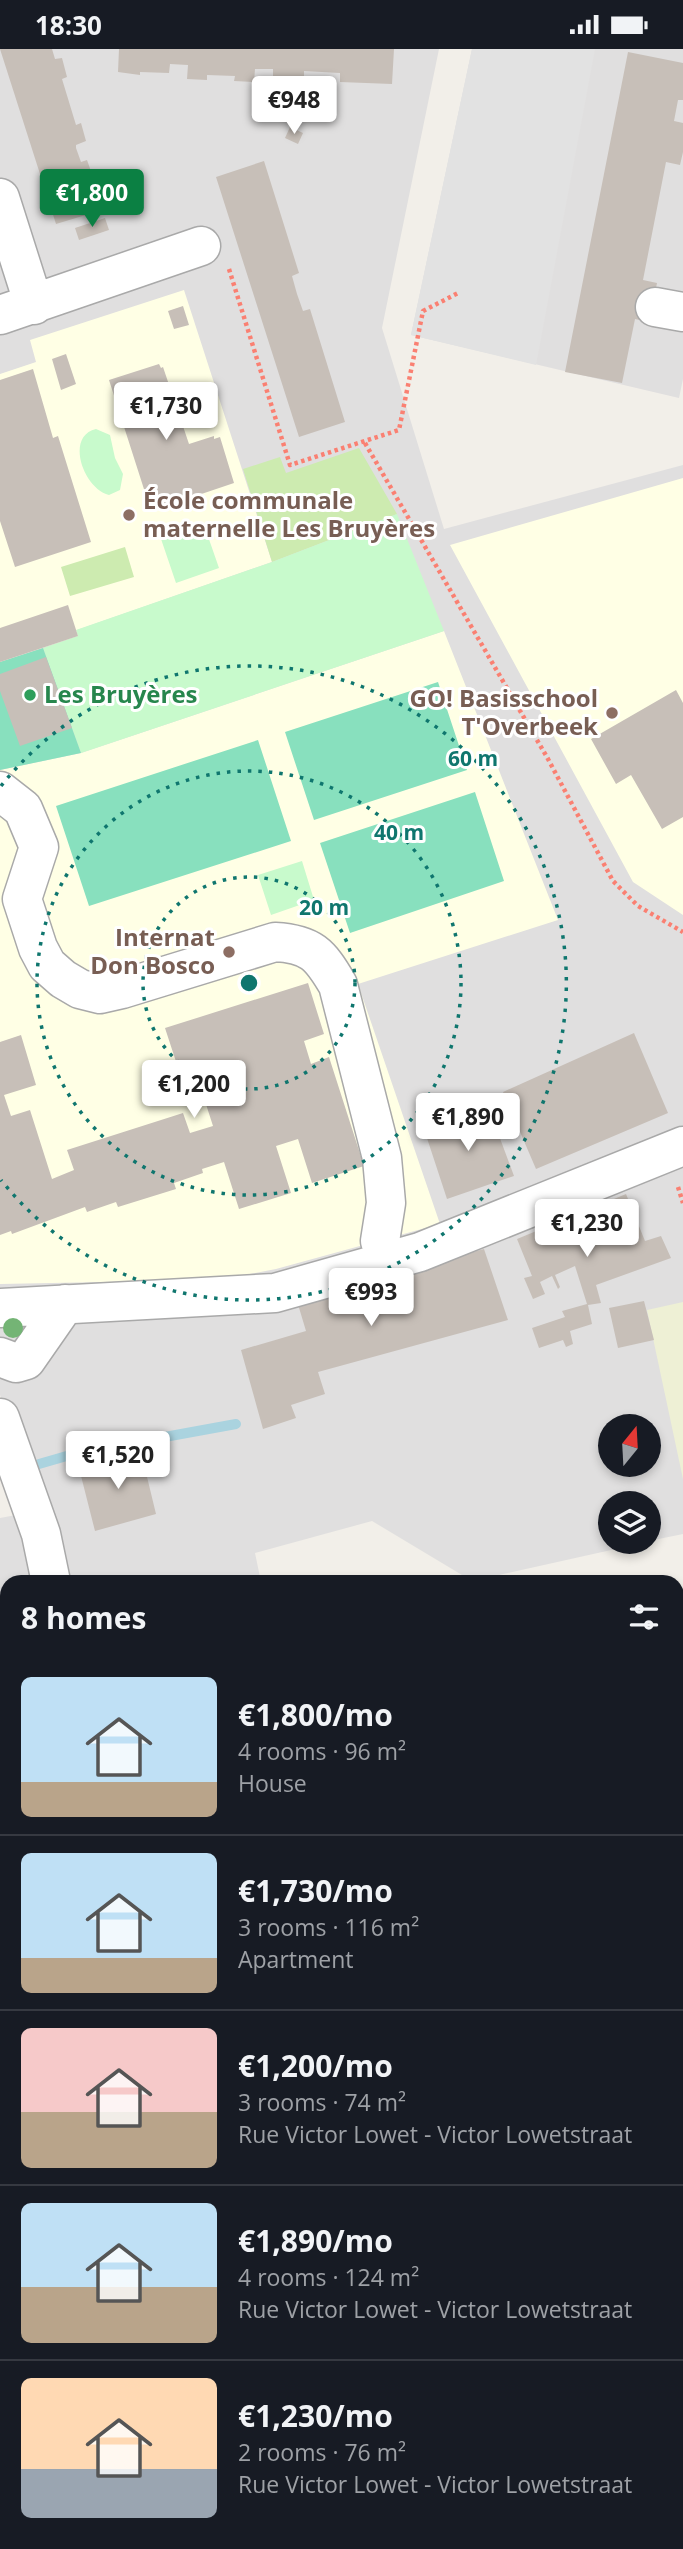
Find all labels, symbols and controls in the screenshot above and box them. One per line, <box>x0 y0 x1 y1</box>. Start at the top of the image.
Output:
text: 18:30 <box>35 7 102 43</box>
pin: €948 <box>253 77 335 136</box>
text: €948 <box>268 83 320 115</box>
pin: €1,800 <box>35 169 149 229</box>
text: €1,800 <box>56 176 128 208</box>
pin: €1,730 <box>109 383 223 442</box>
text: €1,730 <box>130 389 202 421</box>
place label: École communale maternelle Les Bruyères <box>143 483 435 544</box>
marker: École communale maternelle Les Bruyères <box>121 507 137 523</box>
place label: Les Bruyères <box>44 677 198 710</box>
place label: GO! Basisschool T'Overbeek <box>410 681 598 742</box>
marker: Les Bruyères <box>22 687 38 703</box>
marker: GO! Basisschool T'Overbeek <box>604 705 620 721</box>
text: 60 m <box>448 744 498 772</box>
text: 40 m <box>374 818 424 846</box>
text: 20 m <box>299 893 349 921</box>
place label: Internat Don Bosco <box>90 920 215 981</box>
marker: Internat Don Bosco <box>221 944 237 960</box>
centre of rings <box>237 971 261 995</box>
pin: €1,200 <box>137 1061 251 1120</box>
text: €1,200 <box>158 1067 230 1099</box>
pin: €1,890 <box>411 1093 525 1153</box>
text: €1,890 <box>432 1100 504 1132</box>
pin: €1,230 <box>530 1199 644 1259</box>
text: €1,230 <box>551 1206 623 1238</box>
pin: €993 <box>330 1269 412 1328</box>
text: €993 <box>345 1275 397 1307</box>
north arrow <box>598 1414 662 1477</box>
map controls <box>598 1414 661 1554</box>
pin: €1,520 <box>61 1431 175 1491</box>
text: €1,520 <box>82 1438 154 1470</box>
button: layers <box>598 1491 661 1554</box>
text: 8 homes <box>21 1597 146 1638</box>
icon: filters <box>625 1598 663 1636</box>
text: €1,800/mo <box>238 1694 393 1735</box>
icon: home <box>77 1705 161 1789</box>
text: 4 rooms · 96 m² <box>238 1735 406 1767</box>
text: House <box>238 1767 307 1799</box>
text: €1,730/mo <box>238 1870 393 1911</box>
icon: home <box>77 1881 161 1965</box>
text: 3 rooms · 116 m² <box>238 1911 419 1943</box>
text: Apartment <box>238 1943 354 1975</box>
text: €1,200/mo <box>238 2045 393 2086</box>
icon: home <box>77 2056 161 2140</box>
text: 3 rooms · 74 m² <box>238 2086 406 2118</box>
text: Rue Victor Lowet - Victor Lowetstraat <box>238 2118 632 2150</box>
text: €1,890/mo <box>238 2220 393 2261</box>
icon: home <box>77 2231 161 2315</box>
text: 4 rooms · 124 m² <box>238 2261 419 2293</box>
text: Rue Victor Lowet - Victor Lowetstraat <box>238 2293 632 2325</box>
text: €1,230/mo <box>238 2395 393 2436</box>
icon: home <box>77 2406 161 2490</box>
text: 2 rooms · 76 m² <box>238 2436 406 2468</box>
text: Rue Victor Lowet - Victor Lowetstraat <box>238 2468 632 2500</box>

